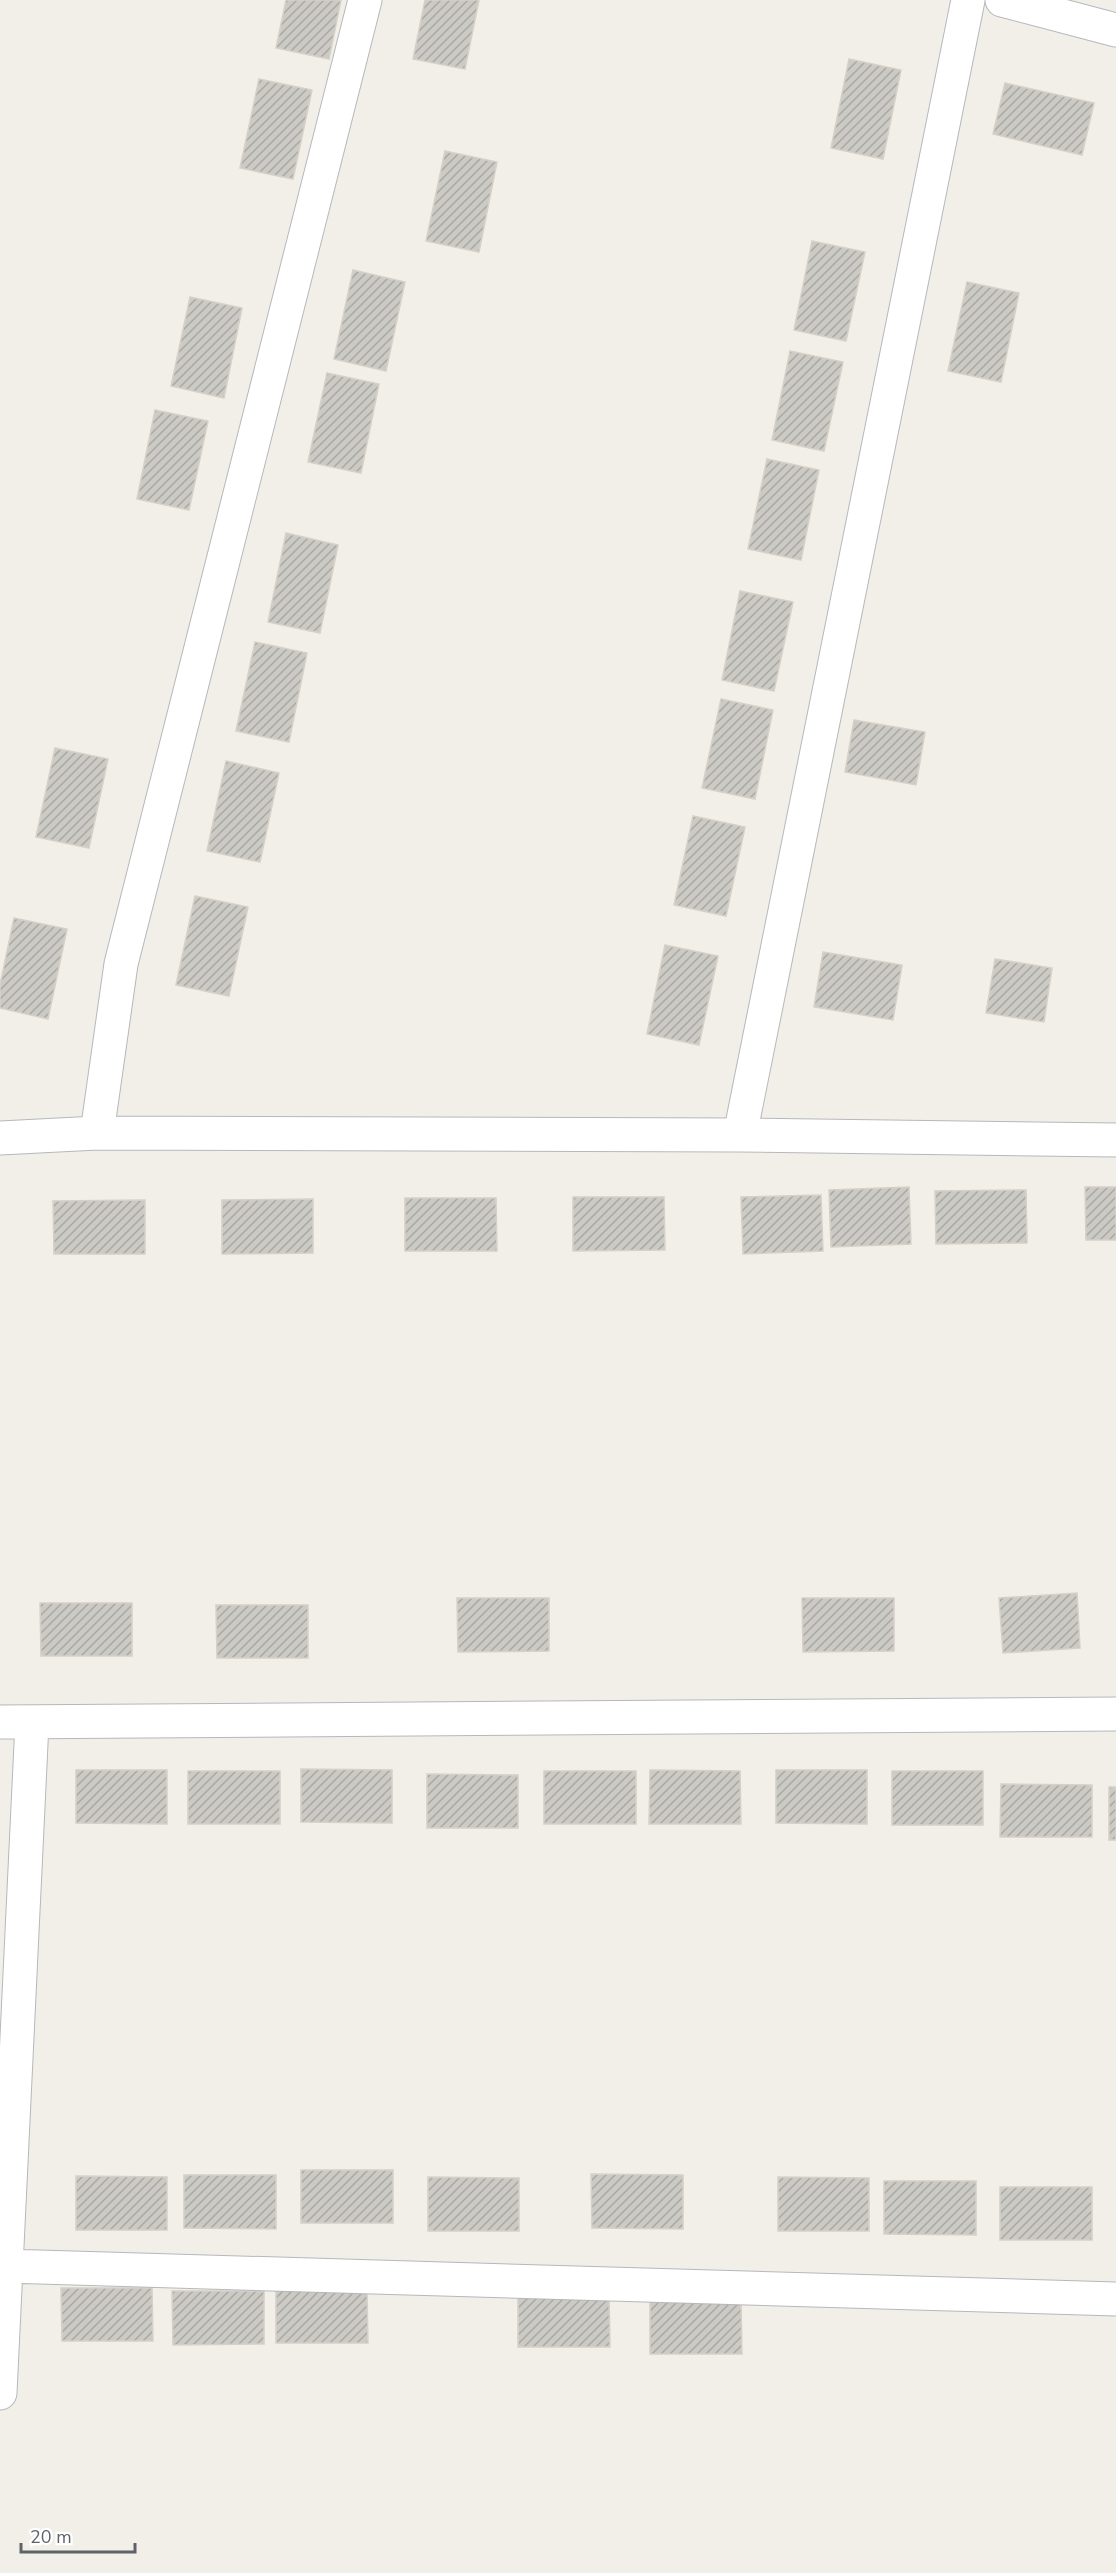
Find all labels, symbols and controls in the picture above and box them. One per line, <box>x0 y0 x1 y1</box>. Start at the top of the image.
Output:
scale bar <box>21 2516 135 2554</box>
text: 20 m <box>30 2525 72 2549</box>

